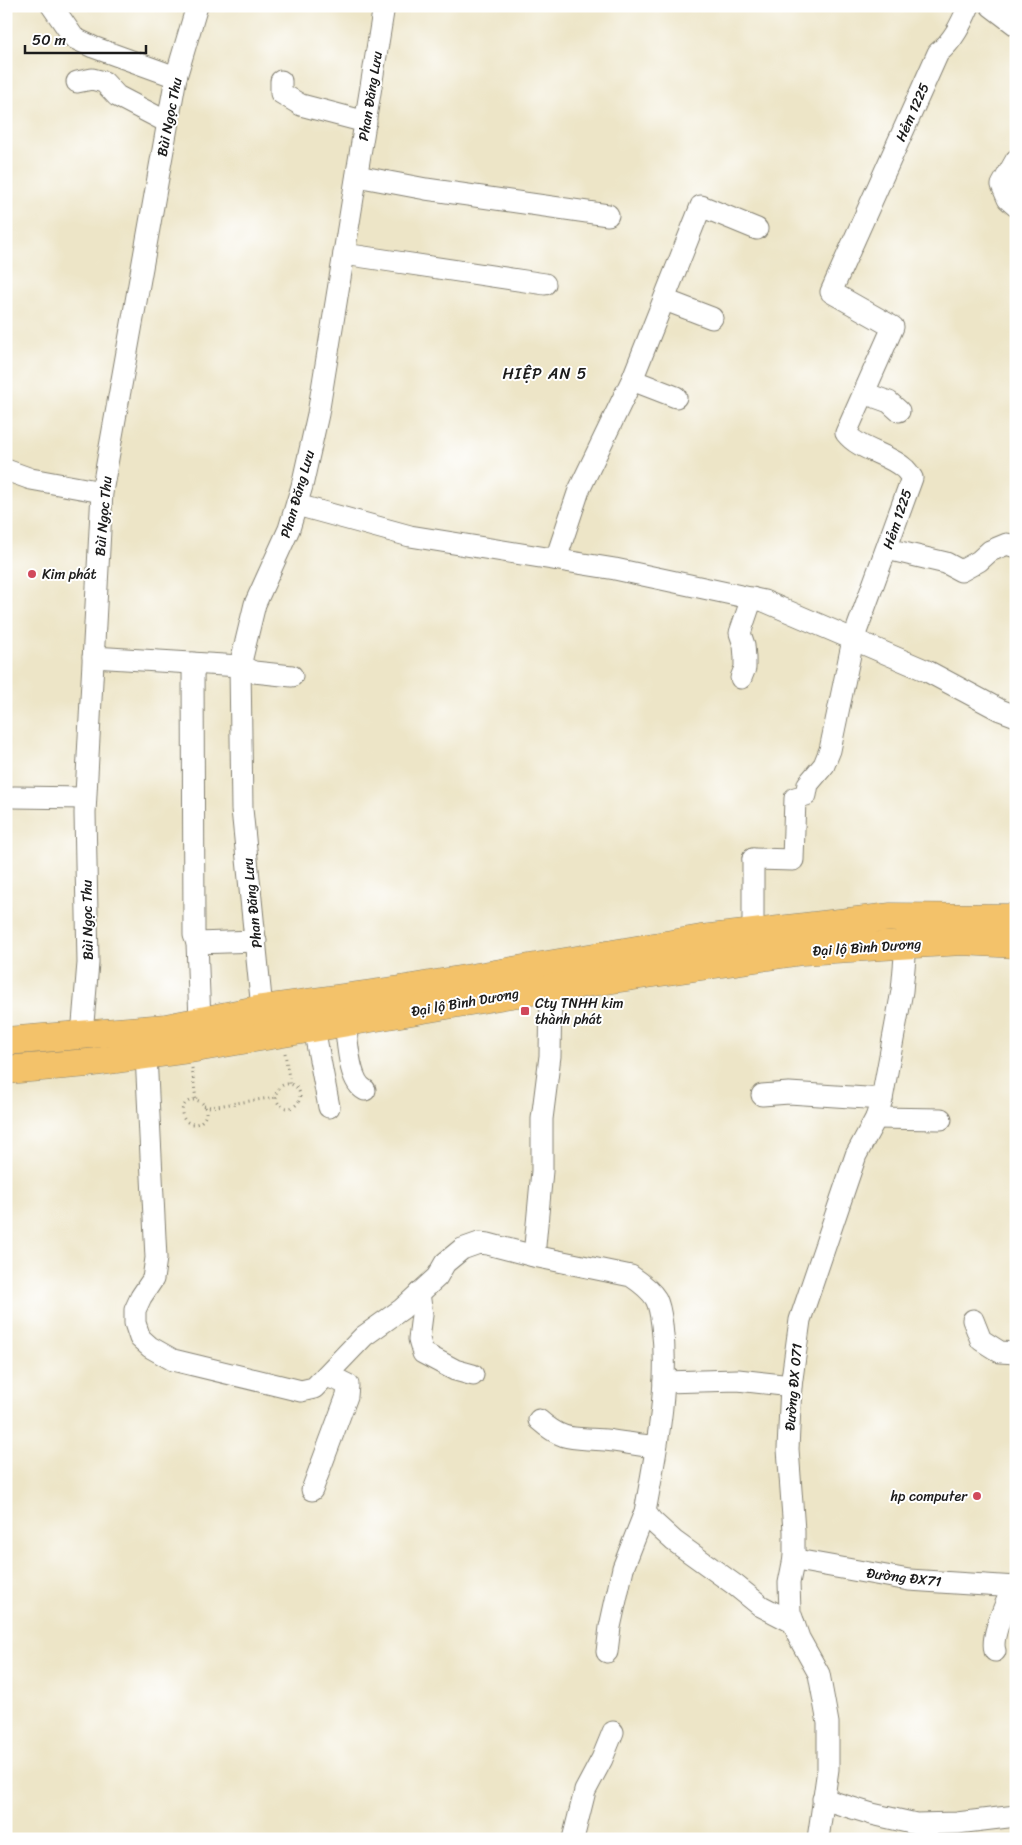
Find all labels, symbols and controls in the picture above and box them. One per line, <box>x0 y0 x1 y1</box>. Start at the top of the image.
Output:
scale bar <box>25 22 146 54</box>
text: 50 m <box>32 27 67 53</box>
street label: Phan Đăng Lưu <box>351 49 390 143</box>
street label: Bùi Ngọc Thu <box>150 75 190 159</box>
street label: Hẻm 1225 <box>888 78 937 146</box>
district label: HIỆP AN 5 <box>503 359 587 388</box>
street label: Phan Đăng Lưu <box>273 447 322 541</box>
street label: Bùi Ngọc Thu <box>88 474 119 557</box>
street label: Hẻm 1225 <box>876 485 920 553</box>
place label: Kim phát <box>42 562 97 587</box>
marker: Kim phát <box>26 568 38 580</box>
street label: Phan Đăng Lưu <box>235 856 270 949</box>
street label: Bùi Ngọc Thu <box>74 879 101 960</box>
street label: Đại lộ Bình Dương <box>812 931 922 964</box>
street label: Đại lộ Bình Dương <box>409 981 521 1024</box>
place label: Cty TNHH kim thành phát <box>535 991 624 1032</box>
marker: Cty TNHH kim thành phát <box>519 1005 531 1017</box>
street label: Đường ĐX 071 <box>777 1342 810 1432</box>
place label: hp computer <box>890 1484 968 1509</box>
marker: hp computer <box>971 1490 983 1502</box>
street label: Đường ĐX71 <box>865 1561 943 1594</box>

